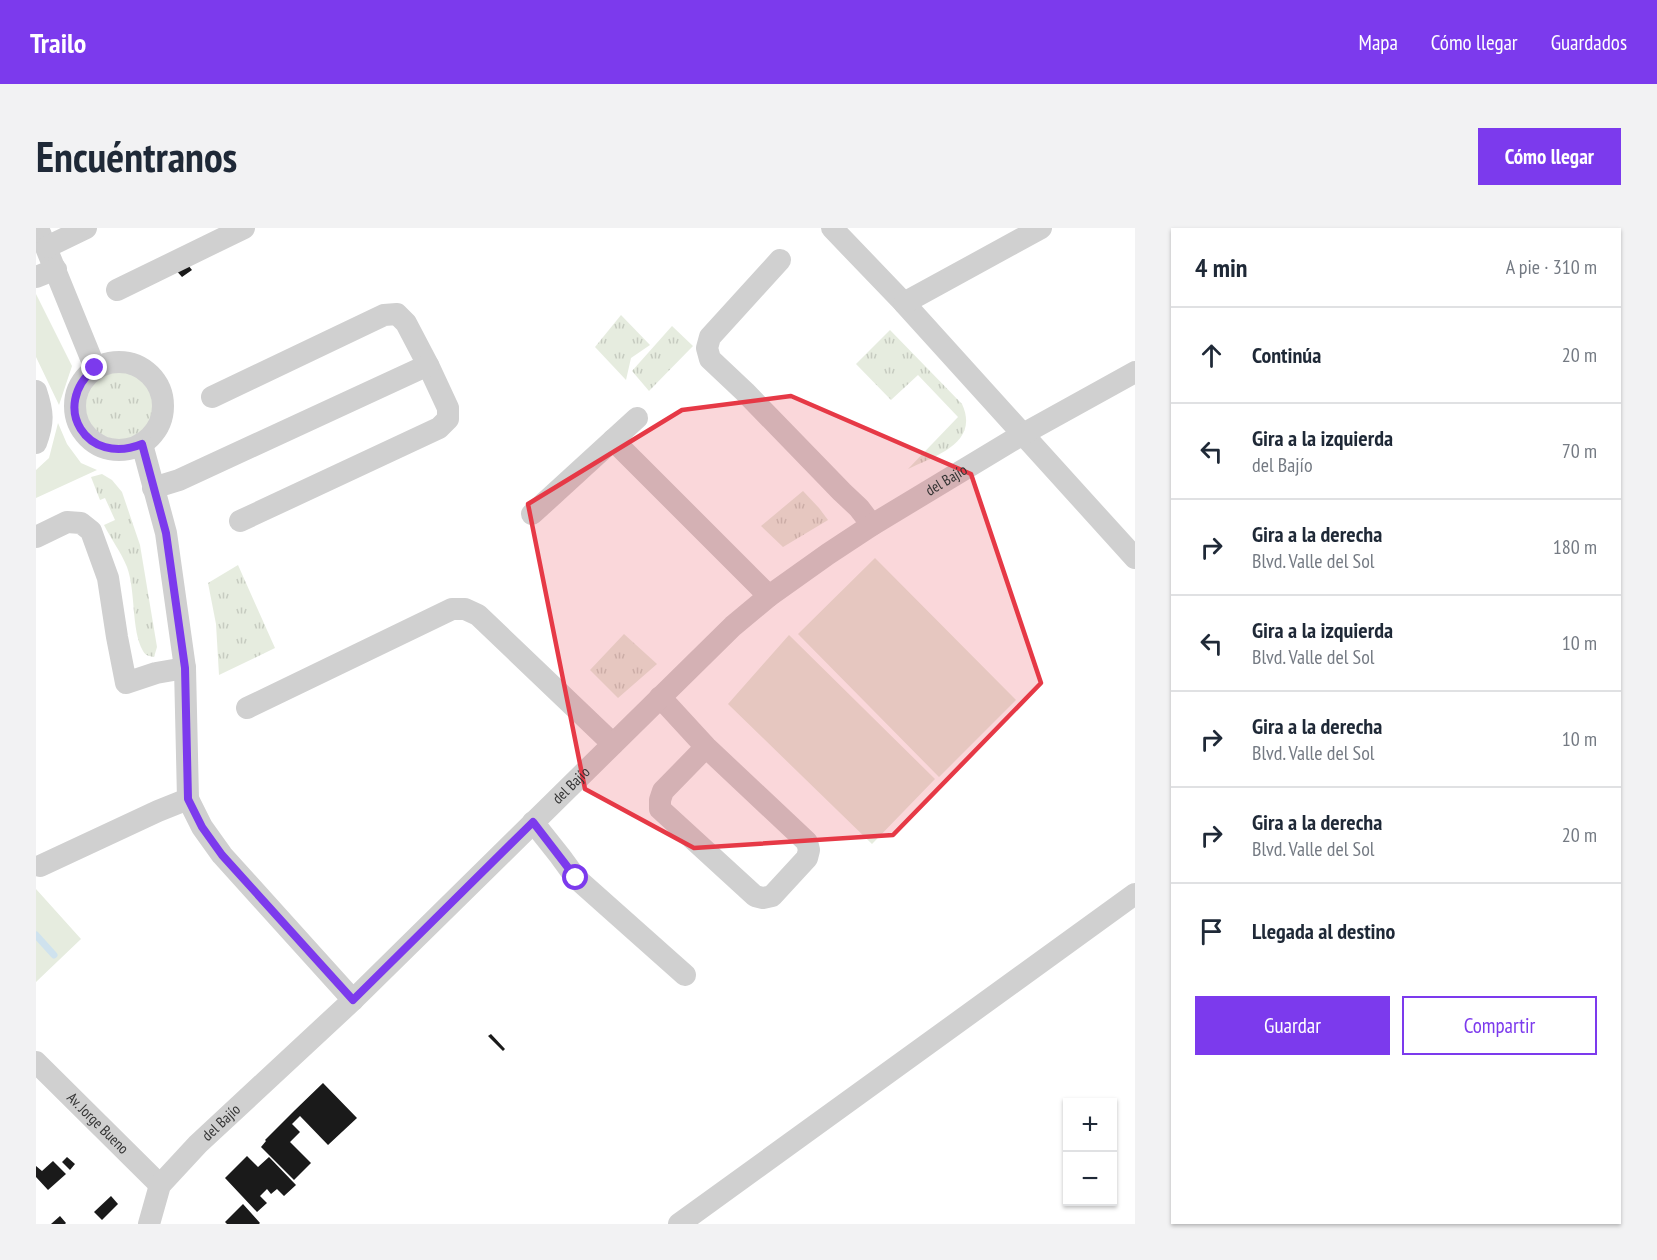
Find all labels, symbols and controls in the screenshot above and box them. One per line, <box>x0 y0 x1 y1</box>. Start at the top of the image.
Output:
text: Trailo <box>30 24 86 61</box>
text: Mapa <box>1359 29 1398 56</box>
text: Cómo llegar <box>1431 29 1518 56</box>
text: Guardados <box>1551 29 1627 56</box>
button: Cómo llegar <box>1478 128 1621 185</box>
text: Encuéntranos <box>36 129 237 184</box>
text: 4 min <box>1195 251 1248 284</box>
text: A pie · 310 m <box>1506 254 1597 280</box>
icon: ahead <box>1195 339 1228 372</box>
text: Continúa <box>1252 341 1321 369</box>
text: 20 m <box>1562 342 1597 368</box>
route end <box>81 354 107 380</box>
text: Gira a la izquierda <box>1252 424 1393 452</box>
icon: left <box>1195 435 1228 468</box>
text: 70 m <box>1562 438 1597 464</box>
text: del Bajío <box>1252 452 1313 478</box>
street label: del Bajío <box>922 460 971 500</box>
text: Gira a la derecha <box>1252 520 1382 548</box>
icon: right <box>1195 531 1228 564</box>
text: 180 m <box>1553 534 1597 560</box>
text: Blvd. Valle del Sol <box>1252 548 1374 574</box>
text: Gira a la izquierda <box>1252 616 1393 644</box>
icon: left <box>1195 627 1228 660</box>
text: 10 m <box>1562 630 1597 656</box>
text: Blvd. Valle del Sol <box>1252 644 1374 670</box>
text: Gira a la derecha <box>1252 712 1382 740</box>
icon: right <box>1195 723 1228 756</box>
text: 10 m <box>1562 726 1597 752</box>
text: Blvd. Valle del Sol <box>1252 740 1374 766</box>
street label: del Bajío <box>548 762 594 808</box>
text: Gira a la derecha <box>1252 808 1382 836</box>
icon: right <box>1195 819 1228 852</box>
text: 20 m <box>1562 822 1597 848</box>
text: Blvd. Valle del Sol <box>1252 836 1374 862</box>
route start <box>562 864 588 890</box>
icon: arrive <box>1195 915 1228 948</box>
text: Llegada al destino <box>1252 917 1395 945</box>
button: Guardar <box>1195 996 1390 1055</box>
button: Compartir <box>1402 996 1597 1055</box>
street label: Av. Jorge Bueno <box>63 1088 133 1158</box>
map controls <box>1063 1098 1117 1206</box>
button: + <box>1063 1098 1117 1152</box>
street label: del Bajío <box>198 1100 244 1145</box>
button: − <box>1063 1152 1117 1206</box>

